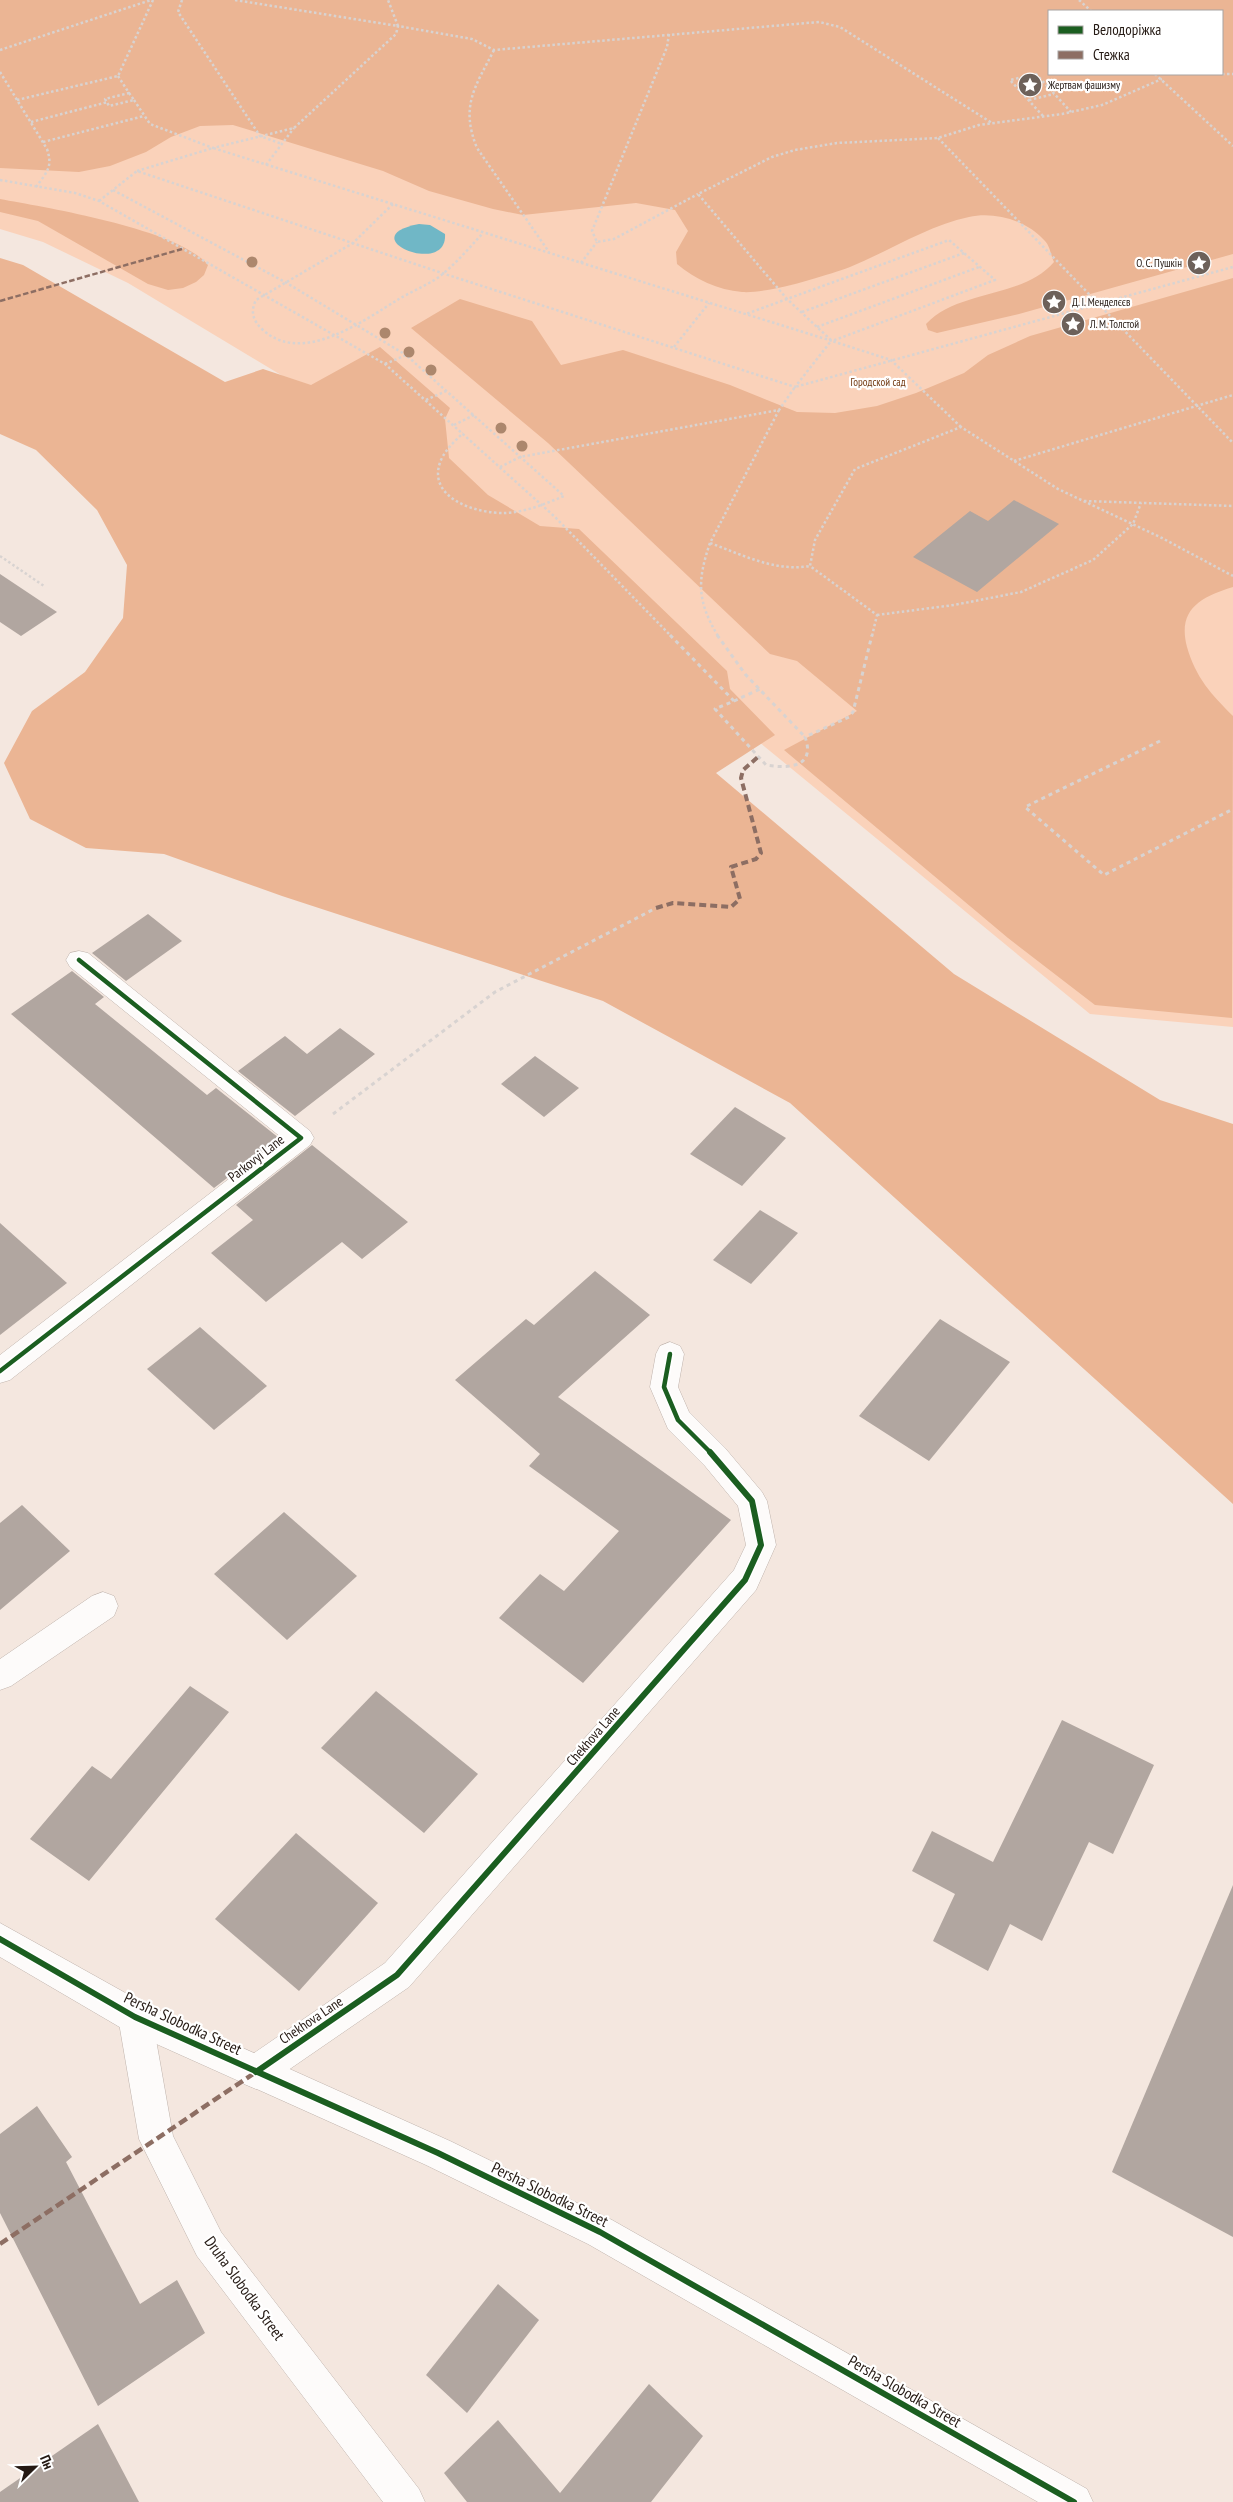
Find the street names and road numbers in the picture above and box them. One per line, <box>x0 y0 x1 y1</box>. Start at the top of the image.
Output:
street label: Parkovyi Lane <box>224 1130 288 1186</box>
street label: Chekhova Lane <box>562 1702 624 1769</box>
street label: Persha Slobodka Street <box>121 1987 245 2059</box>
street label: Chekhova Lane <box>276 1992 346 2048</box>
street label: Persha Slobodka Street <box>488 2157 612 2231</box>
street label: Druha Slobodka Street <box>200 2232 290 2345</box>
street label: Persha Slobodka Street <box>845 2350 966 2432</box>

